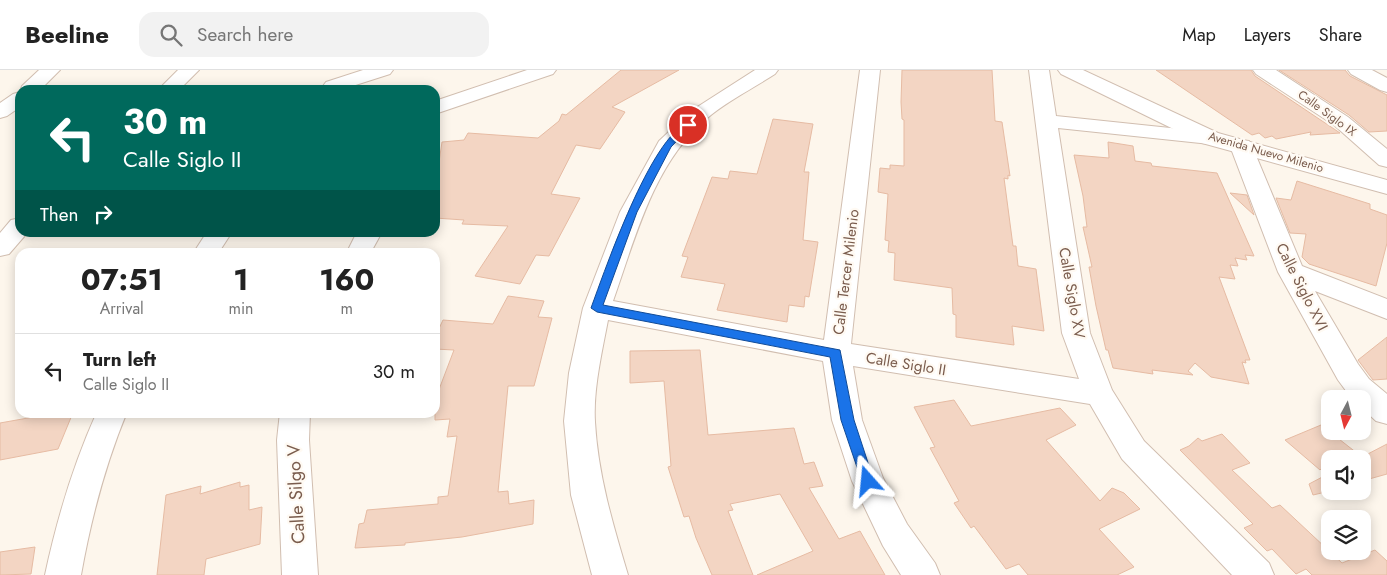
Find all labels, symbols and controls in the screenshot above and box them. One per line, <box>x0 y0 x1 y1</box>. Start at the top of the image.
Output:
search box <box>139 12 489 57</box>
text: Beeline <box>25 17 109 52</box>
icon: search <box>157 21 185 49</box>
text: Search here <box>197 21 293 48</box>
text: Map <box>1182 22 1216 48</box>
text: Layers <box>1244 22 1291 48</box>
text: Share <box>1319 22 1362 48</box>
street label: Calle Siglo IX <box>1294 86 1360 141</box>
text: 30 m <box>123 97 207 147</box>
pin <box>667 104 709 146</box>
icon: left <box>40 105 105 170</box>
icon: arrive <box>674 111 702 139</box>
street label: Avenida Nuevo Milenio <box>1206 127 1326 177</box>
text: Calle Siglo II <box>123 143 241 175</box>
icon: right <box>89 200 117 228</box>
text: Then <box>40 201 79 228</box>
street label: Calle Tercer Milenio <box>827 208 865 336</box>
street label: Calle Siglo XVI <box>1270 239 1334 335</box>
street label: Calle Siglo XV <box>1053 246 1091 340</box>
text: 07:51 <box>81 258 163 301</box>
text: 1 <box>233 258 249 301</box>
text: 160 <box>319 258 374 301</box>
text: Arrival <box>100 297 144 320</box>
text: min <box>228 297 254 320</box>
text: m <box>341 297 353 320</box>
text: Turn left <box>83 346 156 373</box>
street label: Calle Siglo II <box>864 347 948 381</box>
icon: left <box>40 357 68 385</box>
text: 30 m <box>373 358 415 385</box>
text: Calle Siglo II <box>83 373 169 396</box>
north arrow <box>1321 390 1371 440</box>
map controls <box>1321 390 1371 560</box>
street label: Calle Silgo V <box>280 443 312 545</box>
button: sound <box>1321 450 1371 500</box>
position arrow <box>841 454 893 506</box>
button: layers <box>1321 510 1371 560</box>

